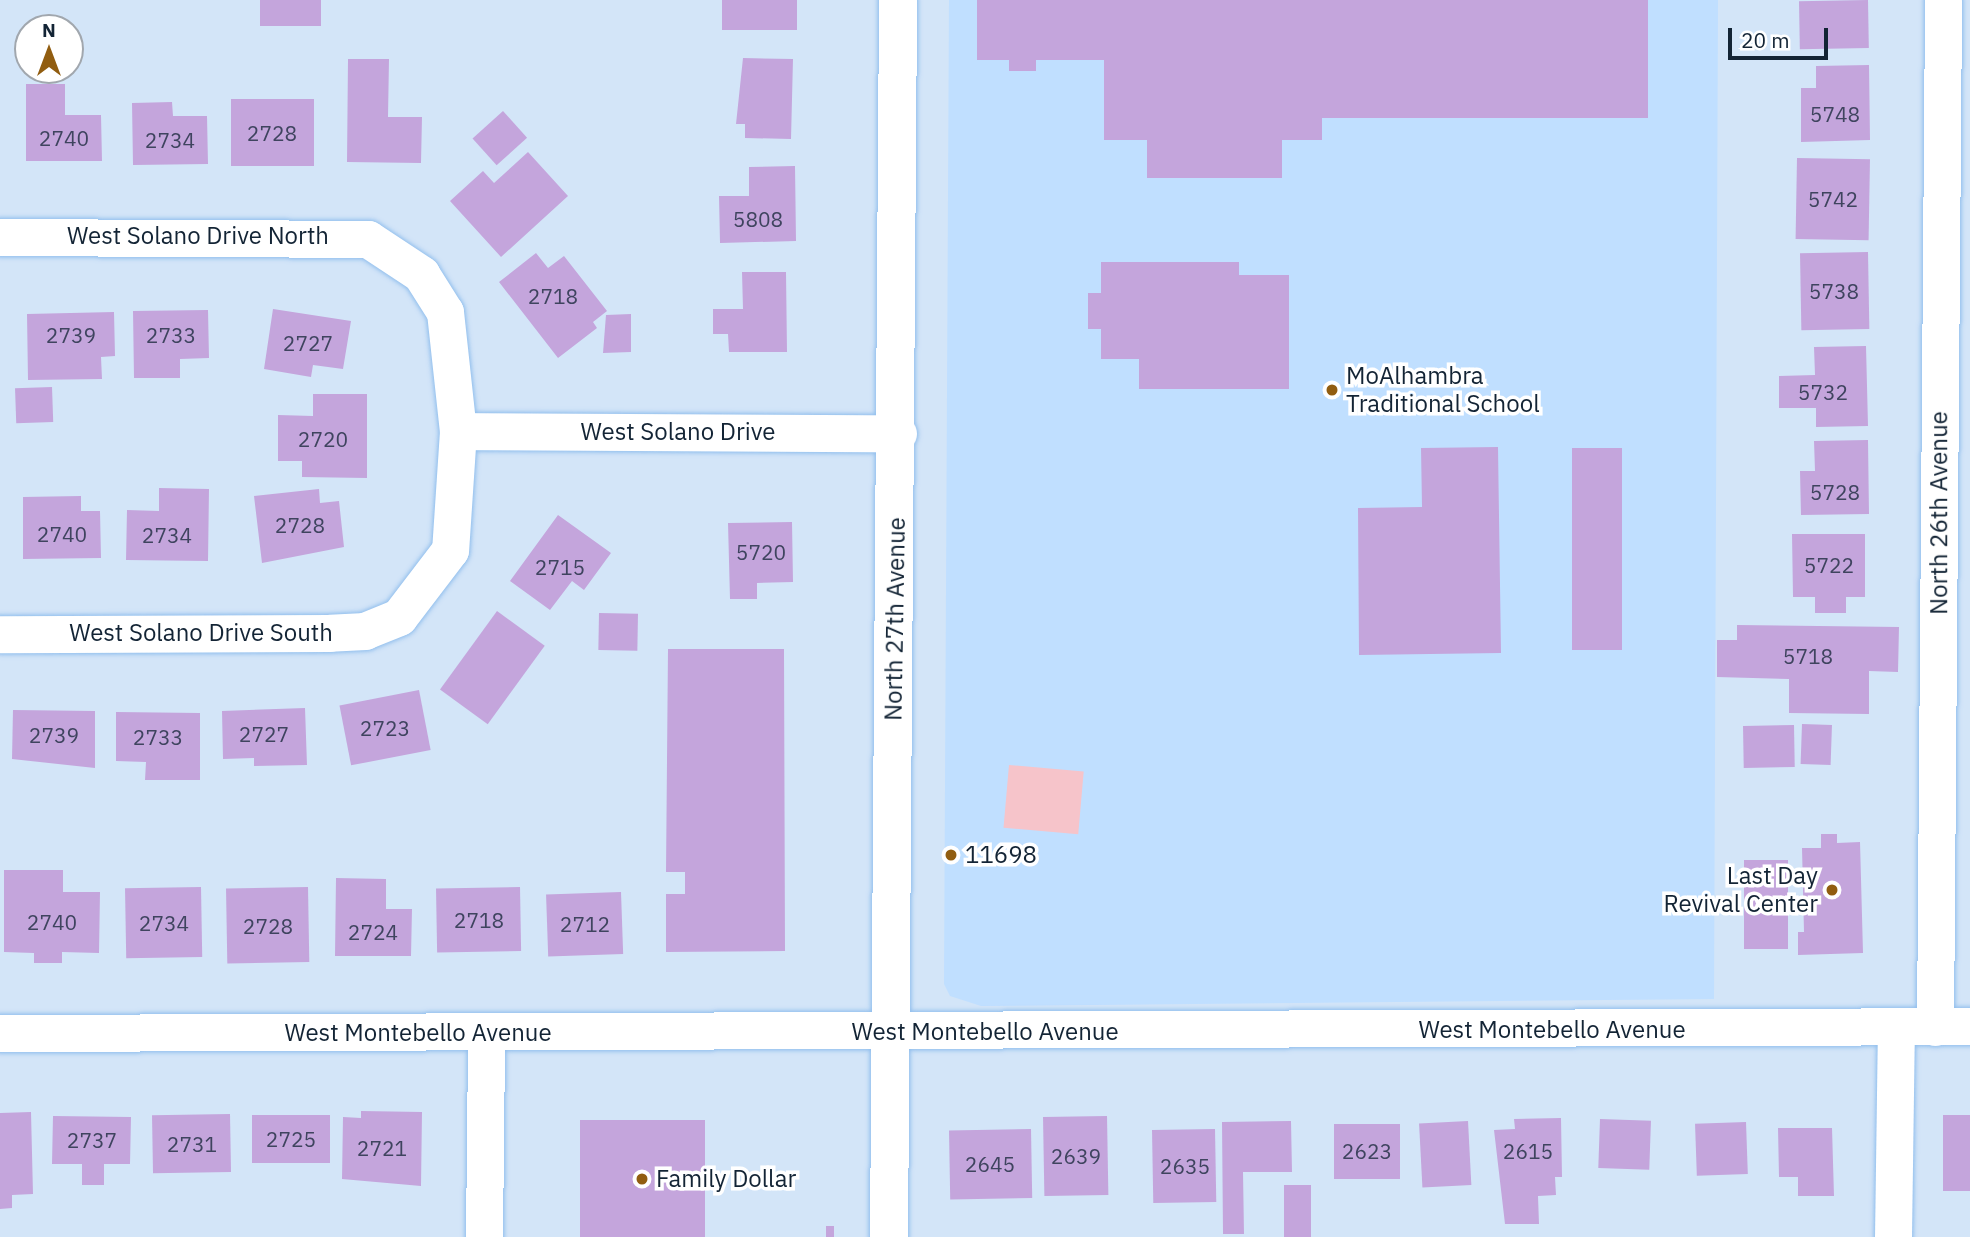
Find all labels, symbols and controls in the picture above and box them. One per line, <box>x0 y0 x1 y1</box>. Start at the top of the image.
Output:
north arrow <box>14 14 84 84</box>
scale bar <box>1732 14 1832 58</box>
text: N <box>42 18 56 42</box>
text: 20 m <box>1741 26 1790 54</box>
house number: 5748 <box>1810 101 1860 127</box>
house number: 2728 <box>247 120 297 146</box>
house number: 2740 <box>39 125 89 151</box>
house number: 2734 <box>145 127 195 153</box>
house number: 5742 <box>1808 186 1858 212</box>
house number: 5808 <box>733 206 783 232</box>
street label: West Solano Drive North <box>67 222 329 250</box>
house number: 5738 <box>1809 278 1859 304</box>
house number: 2718 <box>528 283 578 309</box>
house number: 2739 <box>46 322 96 348</box>
house number: 2733 <box>146 322 196 348</box>
house number: 2727 <box>283 330 333 356</box>
place label: MoAlhambra Traditional School <box>1346 362 1540 418</box>
house number: 5732 <box>1798 379 1848 405</box>
marker: MoAlhambra Traditional School <box>1324 382 1340 398</box>
street label: North 26th Avenue <box>1925 411 1953 615</box>
street label: West Solano Drive <box>581 418 775 446</box>
house number: 2720 <box>298 426 348 452</box>
house number: 5728 <box>1810 479 1860 505</box>
house number: 2728 <box>275 512 325 538</box>
street label: North 27th Avenue <box>879 517 911 721</box>
house number: 2740 <box>37 521 87 547</box>
house number: 2734 <box>142 522 192 548</box>
house number: 5720 <box>736 539 786 565</box>
house number: 5722 <box>1804 552 1854 578</box>
house number: 2715 <box>535 554 585 580</box>
street label: West Solano Drive South <box>69 619 333 647</box>
house number: 5718 <box>1783 643 1833 669</box>
house number: 2723 <box>360 715 410 741</box>
house number: 2727 <box>239 721 289 747</box>
house number: 2739 <box>29 722 79 748</box>
house number: 2733 <box>133 724 183 750</box>
place label: 11698 <box>965 841 1037 869</box>
marker: 11698 <box>943 847 959 863</box>
place label: Last Day Revival Center <box>1664 862 1818 918</box>
marker: Last Day Revival Center <box>1824 882 1840 898</box>
house number: 2718 <box>454 907 504 933</box>
house number: 2740 <box>27 909 77 935</box>
house number: 2734 <box>139 910 189 936</box>
house number: 2712 <box>560 911 610 937</box>
house number: 2728 <box>243 913 293 939</box>
house number: 2724 <box>348 919 398 945</box>
street label: West Montebello Avenue <box>1418 1016 1686 1044</box>
street label: West Montebello Avenue <box>851 1018 1119 1046</box>
street label: West Montebello Avenue <box>284 1019 552 1047</box>
house number: 2725 <box>266 1126 316 1152</box>
house number: 2737 <box>67 1127 117 1153</box>
house number: 2731 <box>167 1131 217 1157</box>
house number: 2721 <box>357 1135 407 1161</box>
house number: 2623 <box>1342 1138 1392 1164</box>
house number: 2615 <box>1503 1138 1553 1164</box>
house number: 2639 <box>1051 1143 1101 1169</box>
house number: 2645 <box>965 1151 1015 1177</box>
house number: 2635 <box>1160 1153 1210 1179</box>
place label: Family Dollar <box>656 1165 796 1193</box>
marker: Family Dollar <box>634 1171 650 1187</box>

